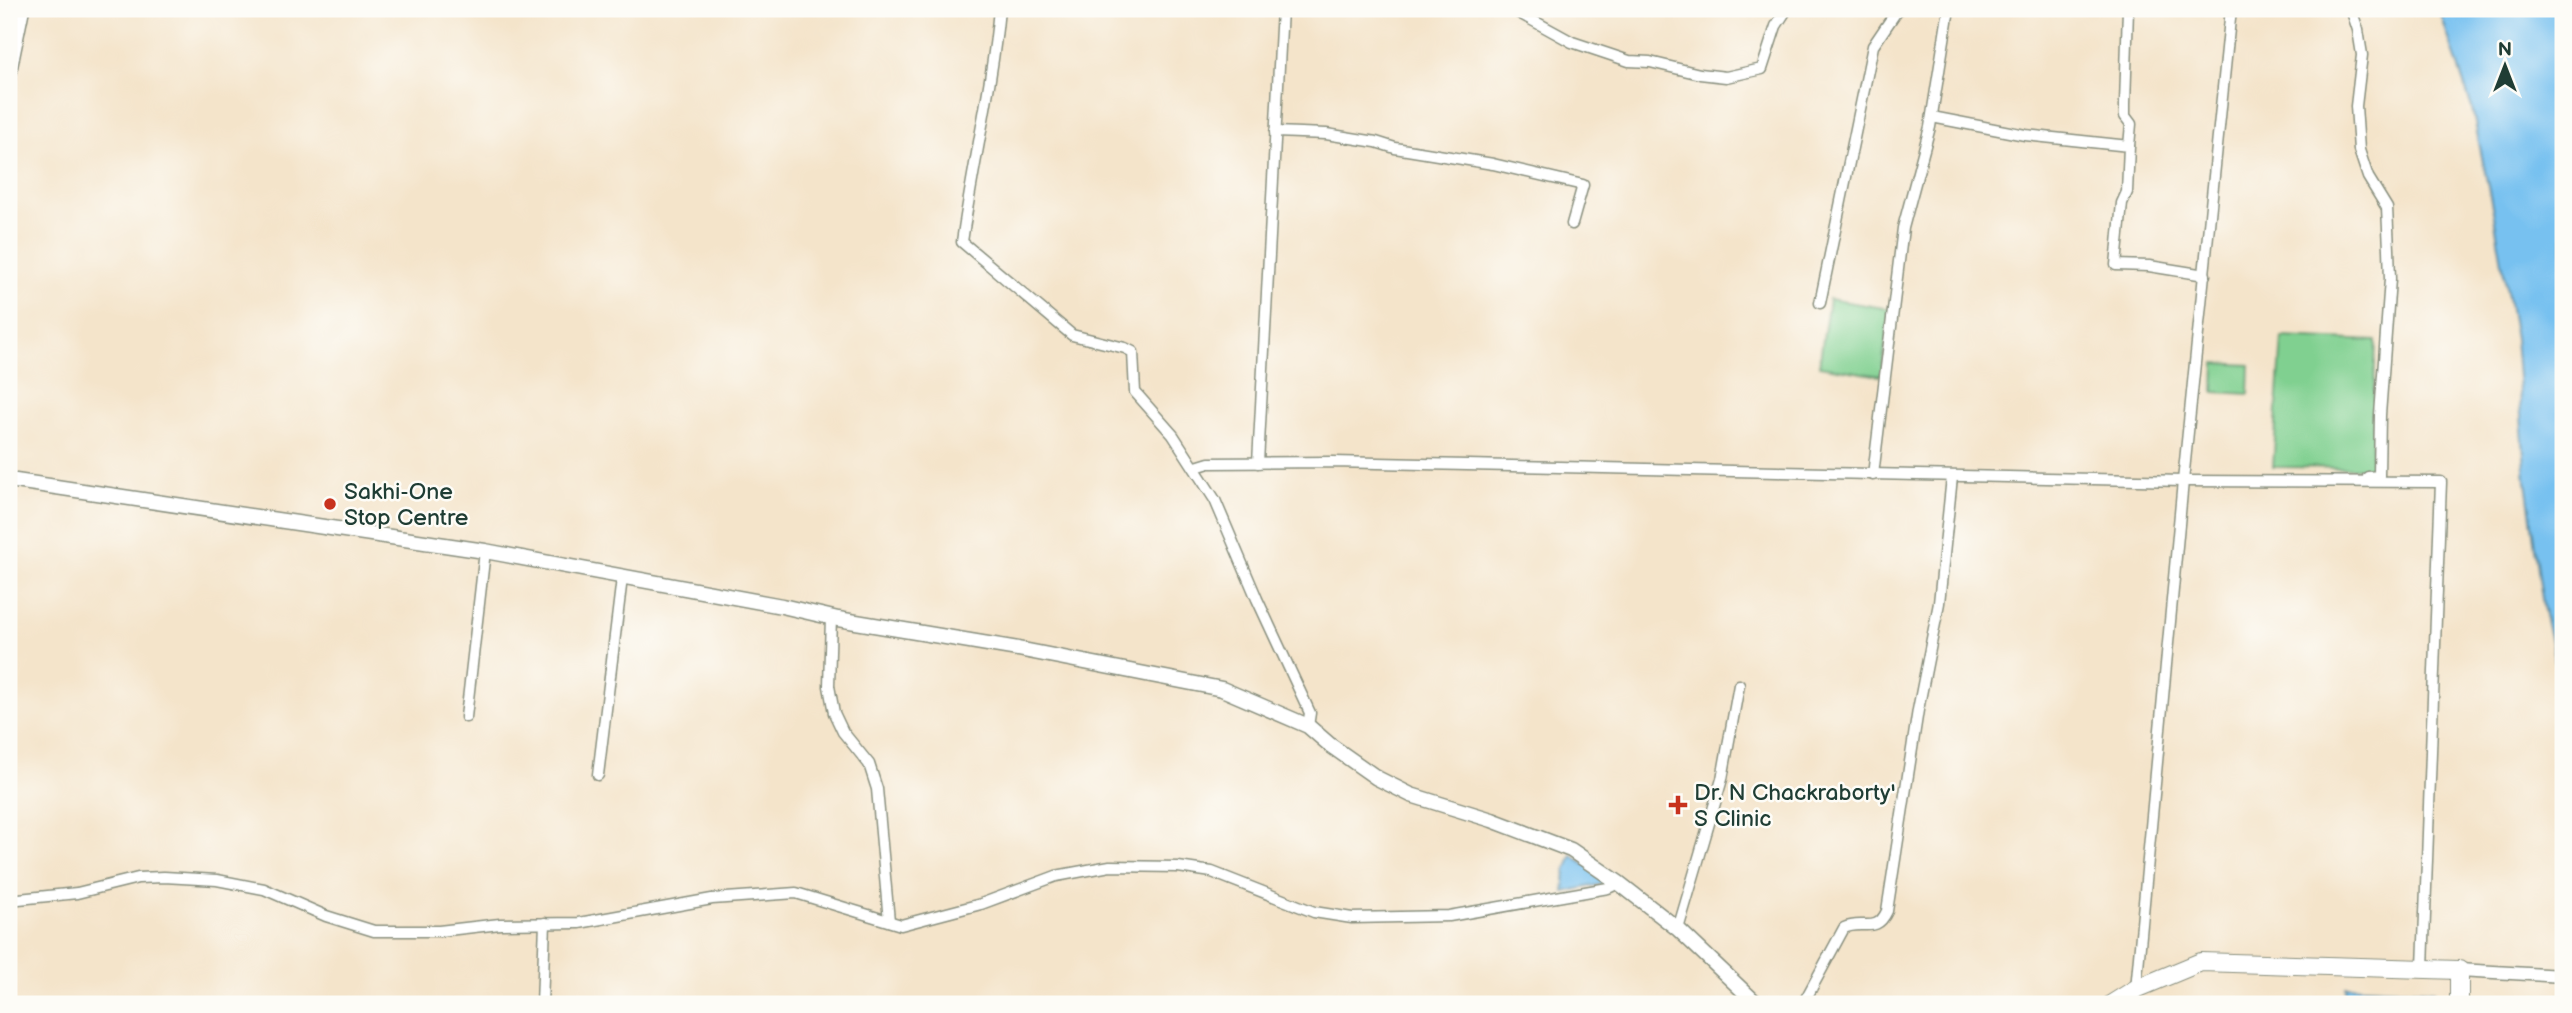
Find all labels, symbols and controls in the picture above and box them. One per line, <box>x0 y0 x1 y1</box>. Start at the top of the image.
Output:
north arrow <box>2470 32 2540 102</box>
text: N <box>2498 39 2512 62</box>
place label: Sakhi-One Stop Centre <box>344 478 468 532</box>
marker: Sakhi-One Stop Centre <box>322 496 338 512</box>
place label: Dr. N Chackraborty' S Clinic <box>1694 779 1896 833</box>
marker: Dr. N Chackraborty' S Clinic <box>1668 795 1688 815</box>

